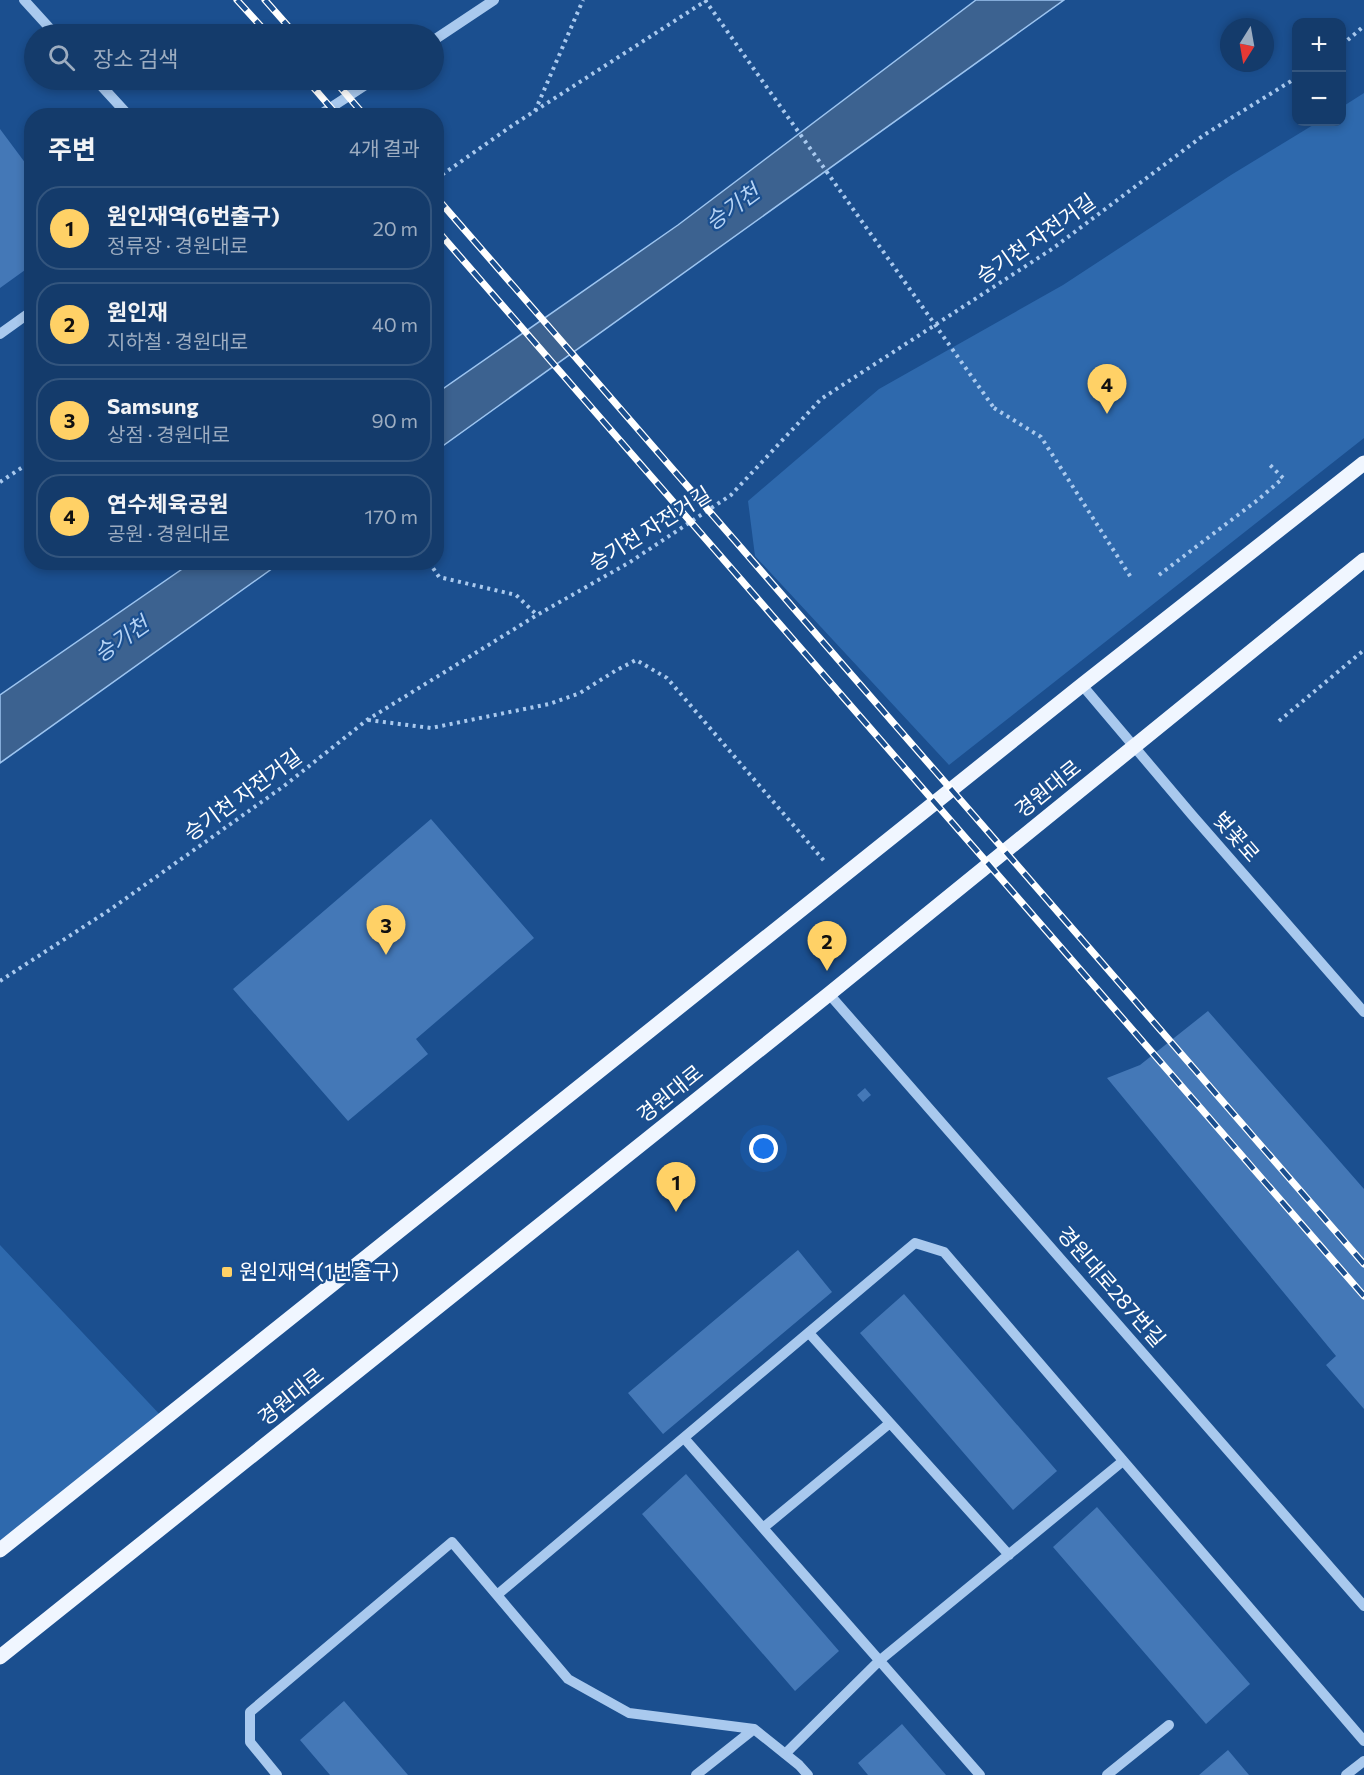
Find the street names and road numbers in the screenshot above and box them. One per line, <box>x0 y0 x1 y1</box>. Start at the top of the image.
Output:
street label: 승기천 자전거길 <box>971 188 1099 288</box>
street label: 승기천 자전거길 <box>584 480 715 575</box>
street label: 승기천 자전거길 <box>178 743 306 845</box>
street label: 경원대로 <box>1009 754 1085 822</box>
street label: 벚꽃로 <box>1209 806 1266 866</box>
street label: 경원대로 <box>631 1059 707 1127</box>
street label: 경원대로287번길 <box>1053 1221 1171 1351</box>
street label: 경원대로 <box>252 1362 328 1430</box>

